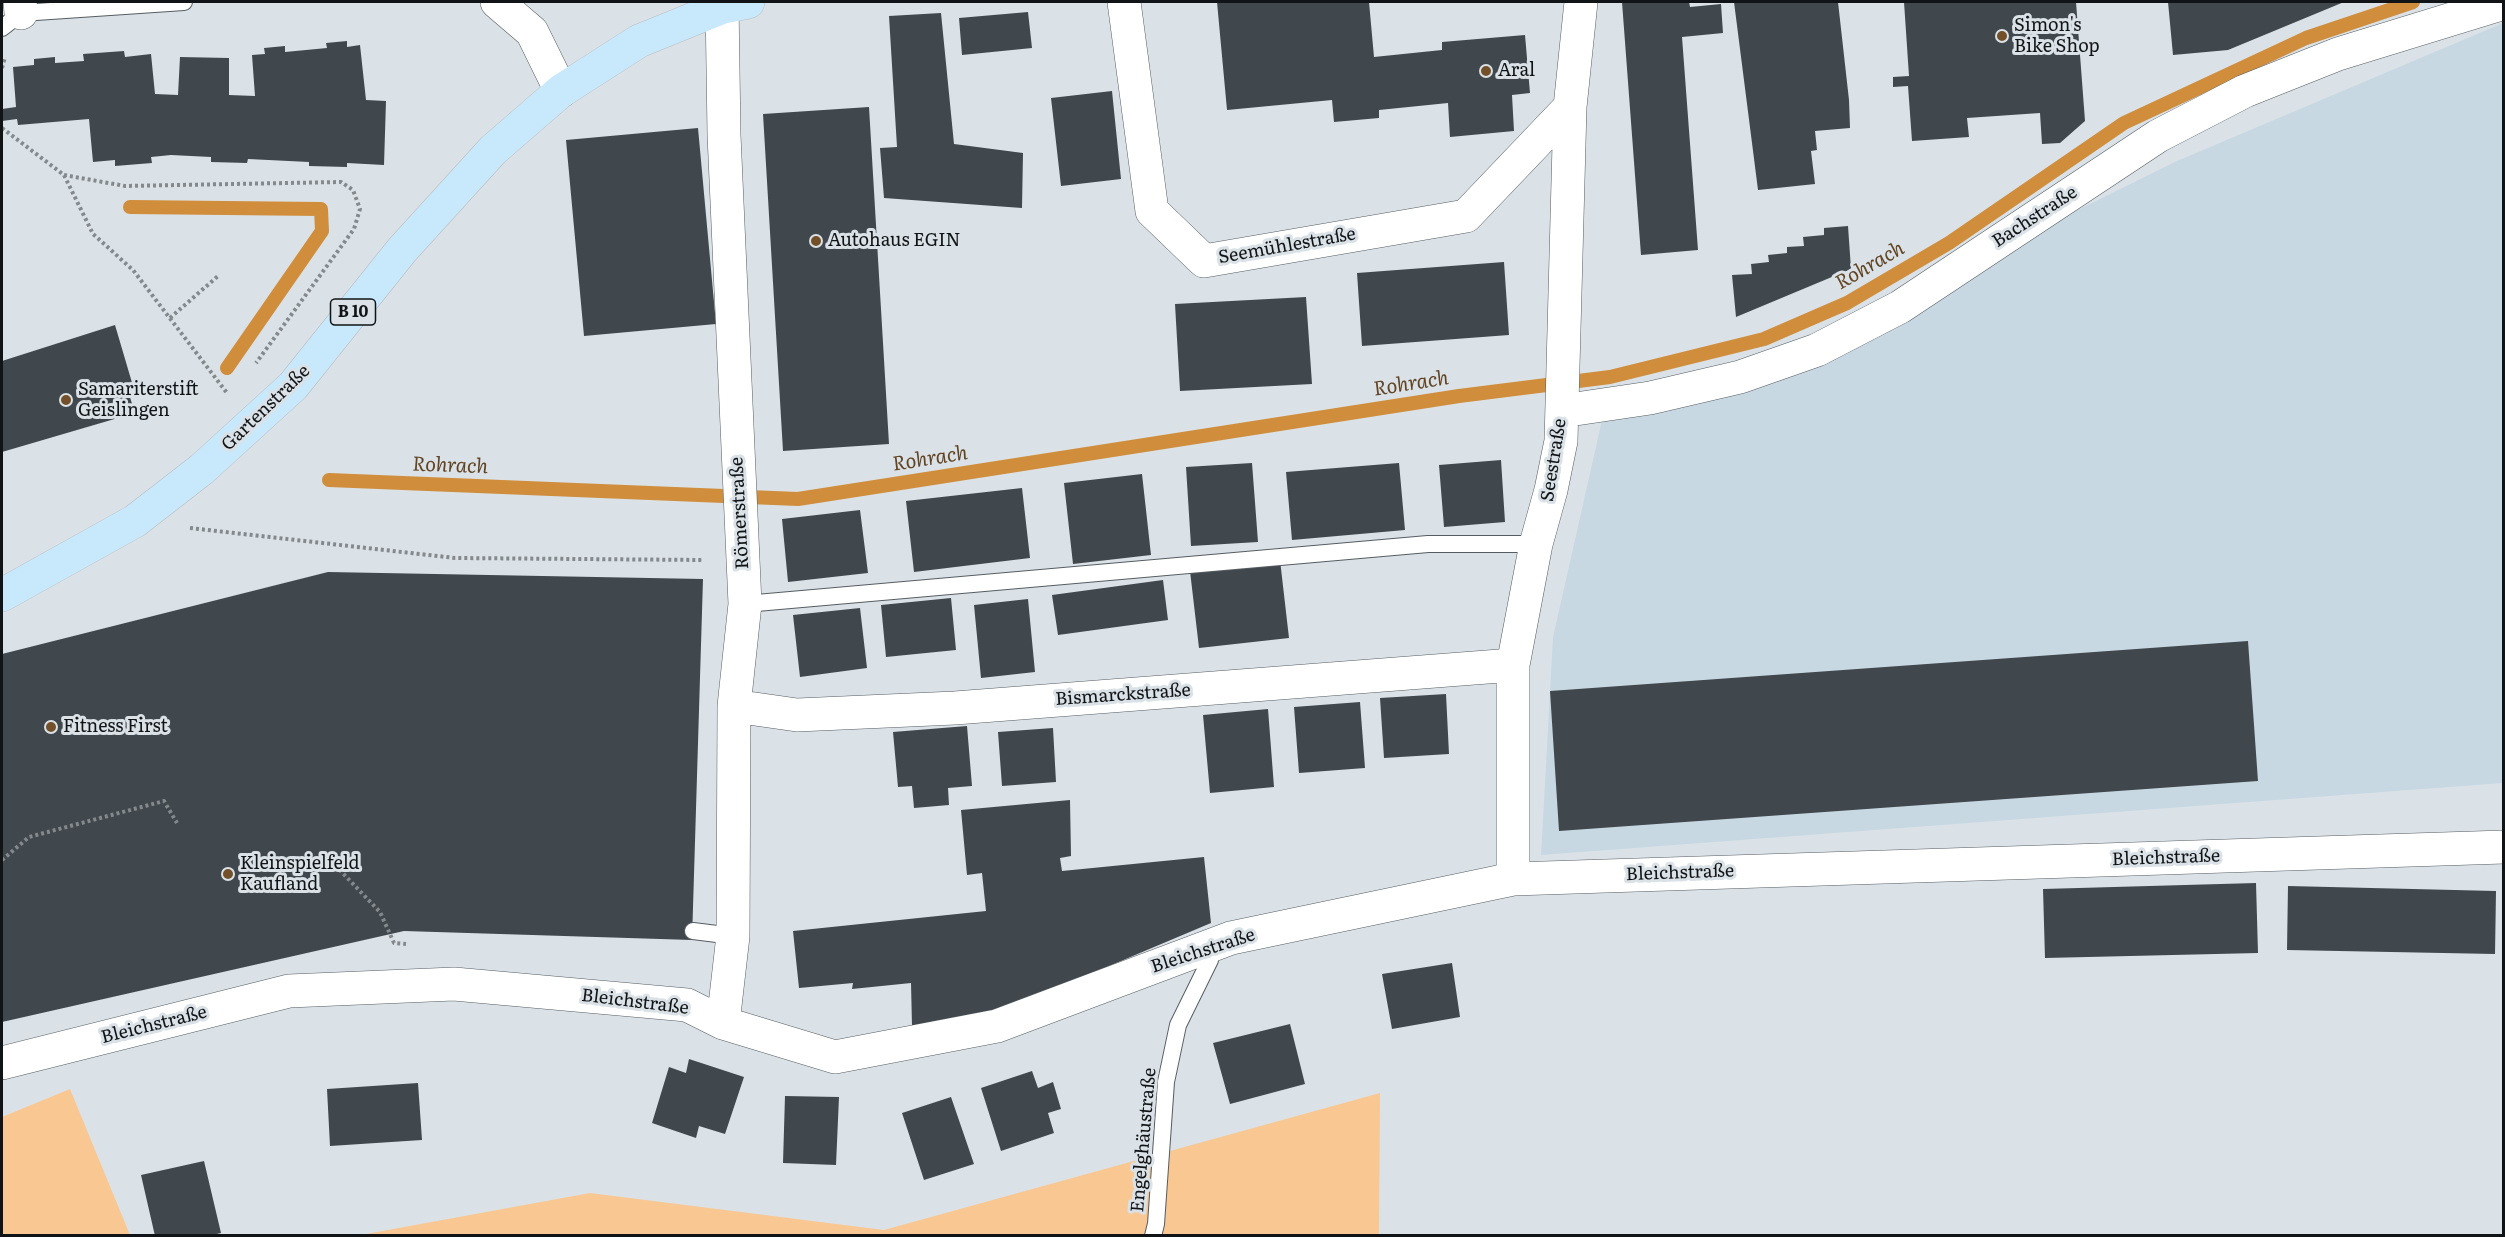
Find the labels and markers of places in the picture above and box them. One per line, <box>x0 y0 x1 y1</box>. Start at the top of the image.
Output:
place label: Simon's Bike Shop <box>2014 15 2100 57</box>
marker: Simon's Bike Shop <box>1995 29 2009 43</box>
place label: Aral <box>1498 60 1535 82</box>
marker: Aral <box>1479 64 1493 78</box>
place label: Autohaus EGIN <box>828 230 961 252</box>
marker: Autohaus EGIN <box>809 234 823 248</box>
place label: Samariterstift Geislingen <box>78 379 198 422</box>
marker: Samariterstift Geislingen <box>59 393 73 407</box>
place label: Fitness First <box>63 716 168 738</box>
marker: Fitness First <box>44 720 58 734</box>
place label: Kleinspielfeld Kaufland <box>240 853 360 896</box>
marker: Kleinspielfeld Kaufland <box>221 867 235 881</box>

